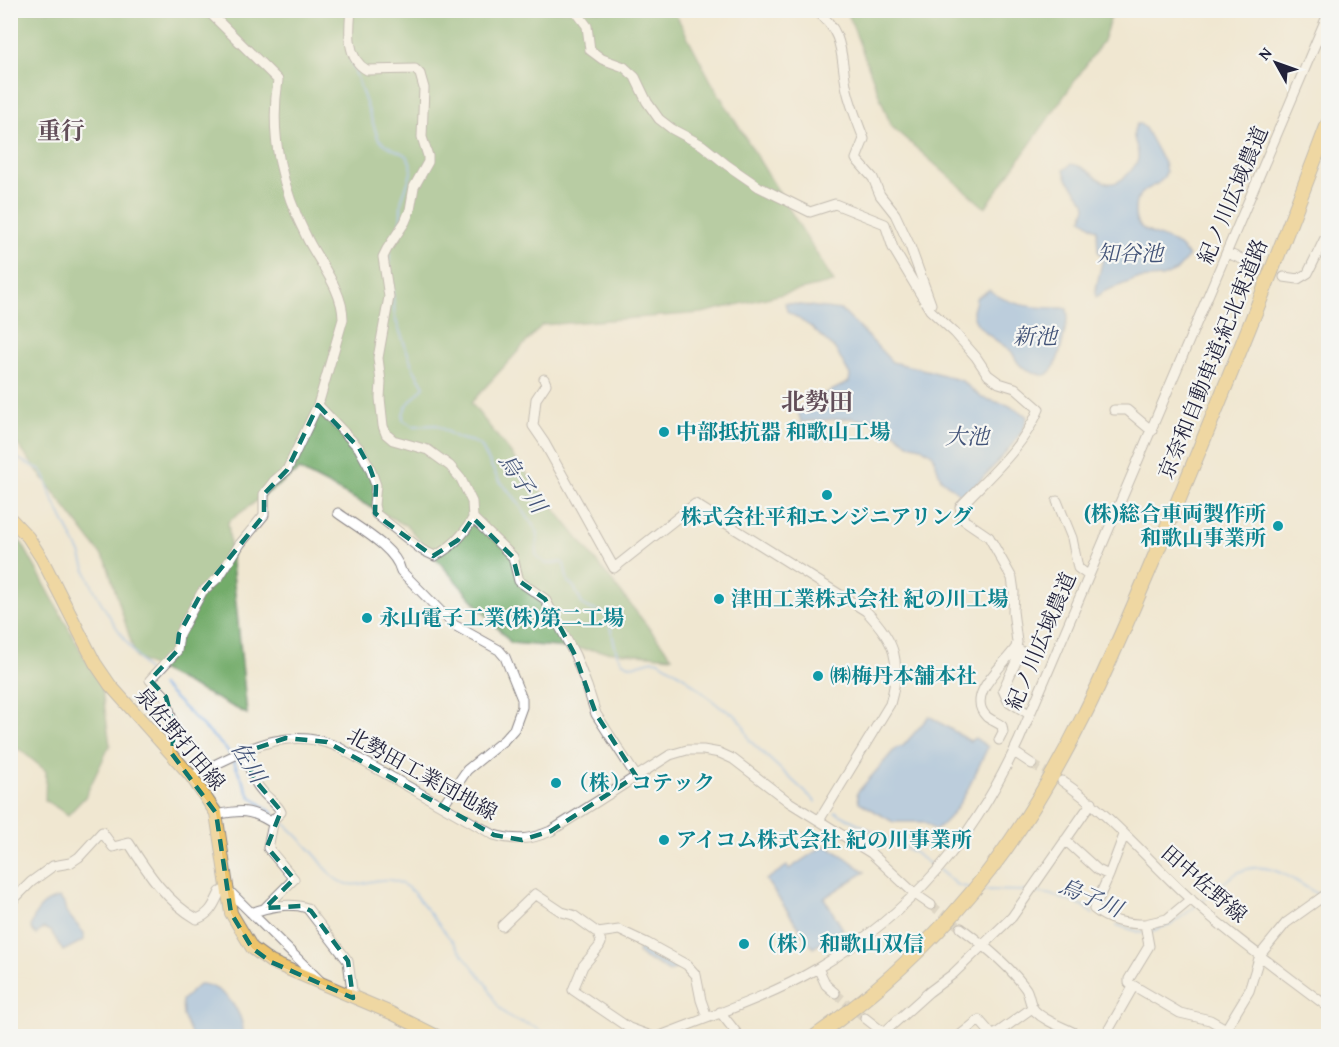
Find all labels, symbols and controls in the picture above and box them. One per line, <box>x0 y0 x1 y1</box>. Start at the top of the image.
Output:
north arrow <box>1246 33 1306 93</box>
text: N <box>1252 41 1277 65</box>
district label: 重行 <box>37 113 85 148</box>
street label: 紀ノ川広域農道 <box>1190 121 1276 269</box>
street label: 京奈和自動車道;紀北東道路 <box>1150 234 1275 484</box>
water label: 知谷池 <box>1097 237 1166 269</box>
water label: 新池 <box>1013 320 1060 352</box>
district label: 北勢田 <box>781 384 853 419</box>
place label: 中部抵抗器 和歌山工場 <box>676 416 891 447</box>
water label: 大池 <box>945 420 992 452</box>
marker: 中部抵抗器 和歌山工場 <box>657 425 671 439</box>
water label: 烏子川 <box>491 447 556 521</box>
marker: 株式会社平和エンジニアリング <box>820 488 834 502</box>
place label: (株)総合車両製作所 和歌山事業所 <box>1084 498 1266 553</box>
place label: 株式会社平和エンジニアリング <box>681 501 973 532</box>
marker: (株)総合車両製作所 和歌山事業所 <box>1271 519 1285 533</box>
street label: 紀ノ川広域農道 <box>998 567 1084 715</box>
place label: 津田工業株式会社 紀の川工場 <box>731 583 1009 614</box>
marker: 津田工業株式会社 紀の川工場 <box>712 592 726 606</box>
place label: 永山電子工業(株)第二工場 <box>379 602 624 633</box>
marker: 永山電子工業(株)第二工場 <box>360 611 374 625</box>
place label: ㈱梅丹本舗本社 <box>830 660 977 691</box>
marker: ㈱梅丹本舗本社 <box>811 669 825 683</box>
street label: 泉佐野打田線 <box>128 680 233 797</box>
street label: 北勢田工業団地線 <box>341 719 503 828</box>
water label: 佐川 <box>224 735 275 791</box>
place label: （株）コテック <box>568 767 715 798</box>
marker: （株）コテック <box>549 776 563 790</box>
place label: アイコム株式会社 紀の川事業所 <box>676 824 972 855</box>
marker: アイコム株式会社 紀の川事業所 <box>657 833 671 847</box>
street label: 田中佐野線 <box>1155 837 1254 930</box>
water label: 烏子川 <box>1054 869 1129 925</box>
place label: （株）和歌山双信 <box>756 928 924 959</box>
marker: （株）和歌山双信 <box>737 937 751 951</box>

